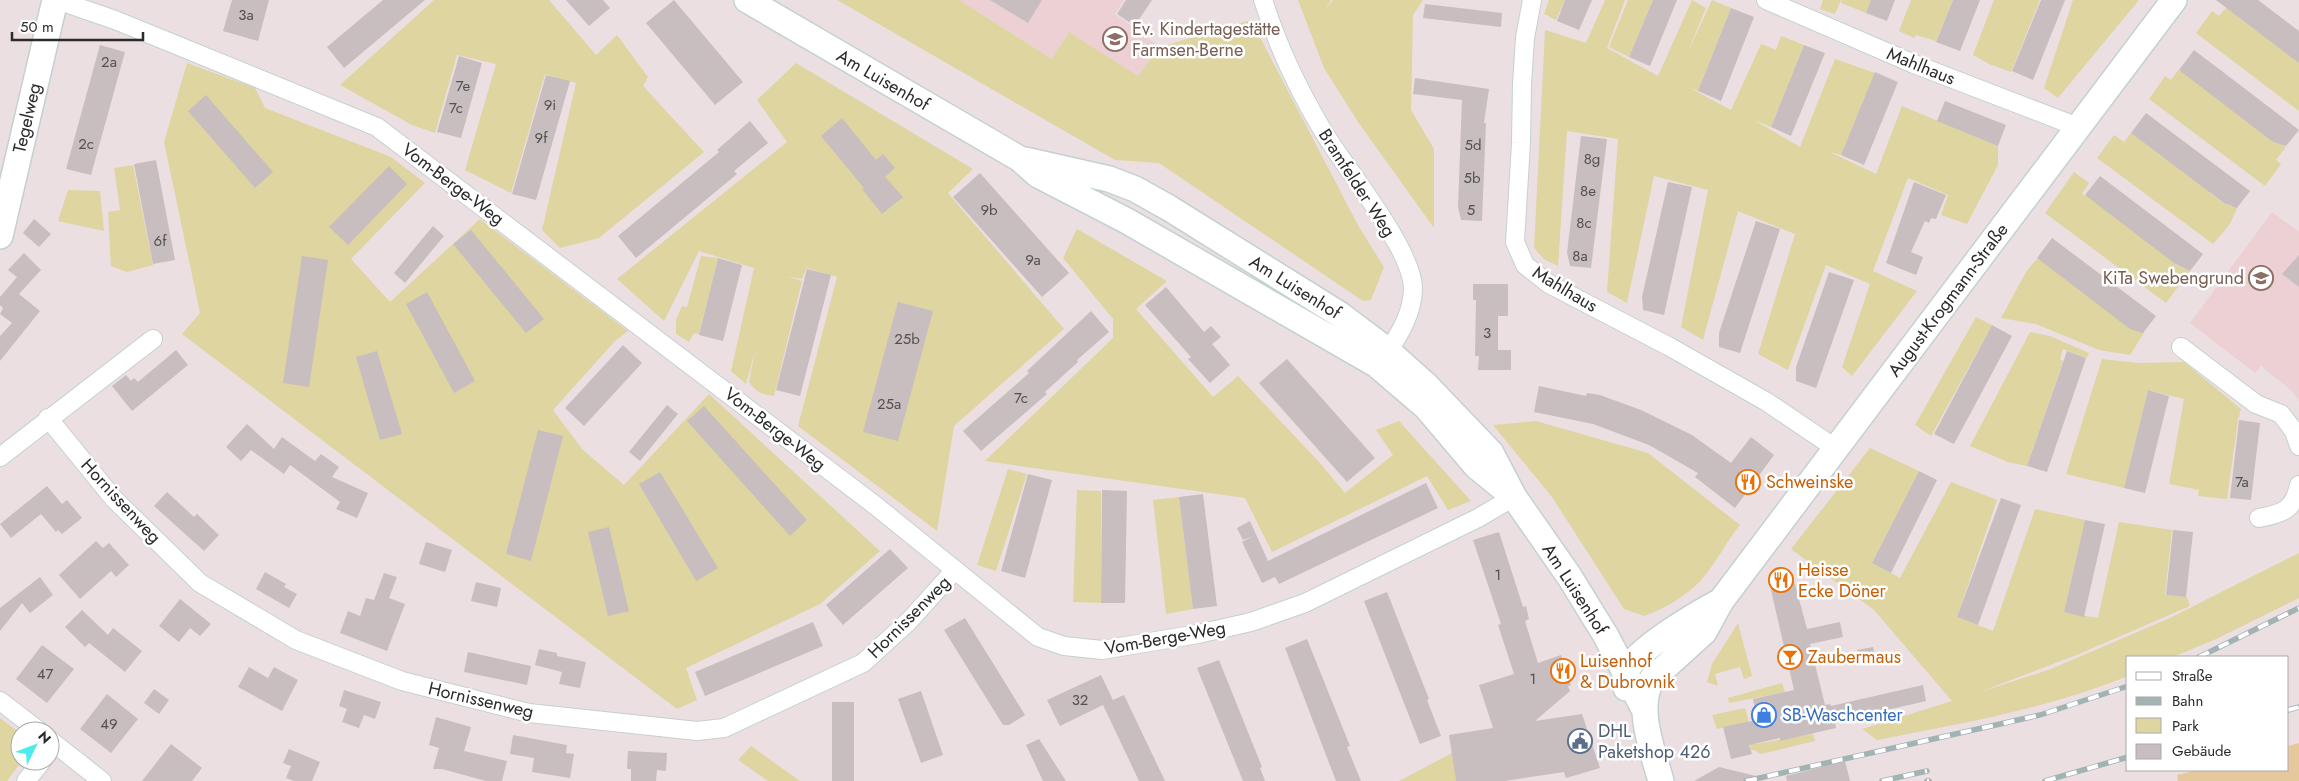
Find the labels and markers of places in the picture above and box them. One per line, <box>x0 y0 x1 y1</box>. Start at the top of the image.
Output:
place label: Ev. Kindertagestätte Farmsen-Berne <box>1132 16 1280 63</box>
school or university icon: Ev. Kindertagestätte Farmsen-Berne <box>1102 26 1128 52</box>
place label: KiTa Swebengrund <box>2103 265 2244 291</box>
school or university icon: KiTa Swebengrund <box>2248 265 2274 291</box>
restaurant icon: Schweinske <box>1735 469 1761 495</box>
place label: Schweinske <box>1766 469 1853 495</box>
place label: Heisse Ecke Döner <box>1798 557 1887 604</box>
restaurant icon: Heisse Ecke Döner <box>1768 567 1794 593</box>
bar icon: Zaubermaus <box>1777 644 1803 670</box>
place label: Zaubermaus <box>1808 644 1901 670</box>
place label: Luisenhof & Dubrovnik <box>1580 648 1675 695</box>
restaurant icon: Luisenhof & Dubrovnik <box>1550 658 1576 684</box>
shop icon: SB-Waschcenter <box>1751 702 1777 728</box>
place label: SB-Waschcenter <box>1782 702 1904 728</box>
place label: DHL Paketshop 426 <box>1598 718 1711 765</box>
public building icon: DHL Paketshop 426 <box>1567 728 1593 754</box>

